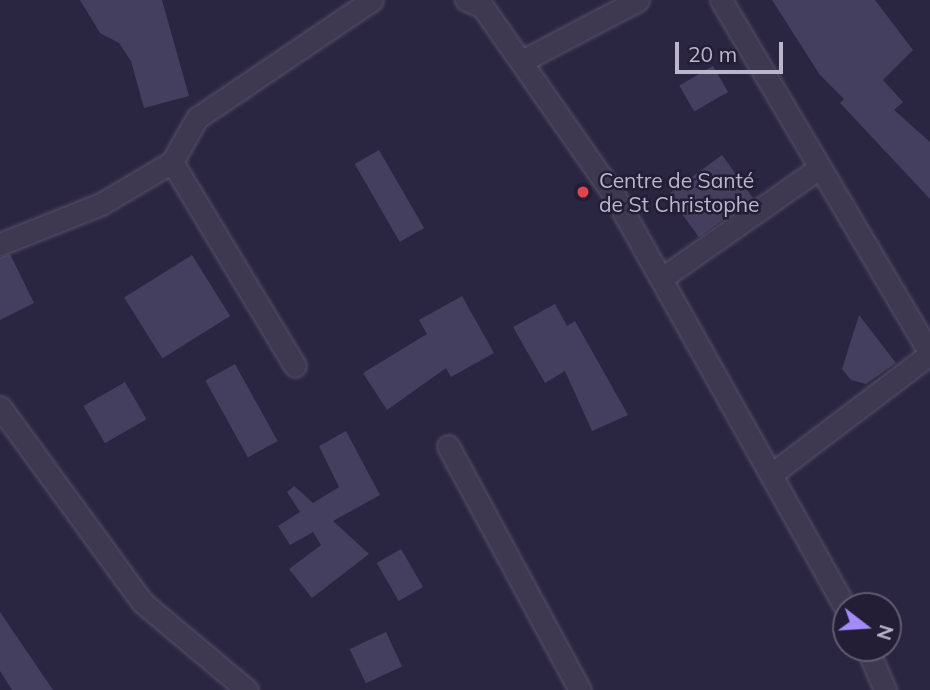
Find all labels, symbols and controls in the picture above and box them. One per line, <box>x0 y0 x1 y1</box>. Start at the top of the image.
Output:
scale bar <box>678 28 786 72</box>
text: 20 m <box>688 41 737 67</box>
place label: Centre de Santé de St Christophe <box>599 167 760 217</box>
marker: Centre de Santé de St Christophe <box>573 182 593 202</box>
north arrow <box>832 592 902 662</box>
text: N <box>872 622 899 643</box>

